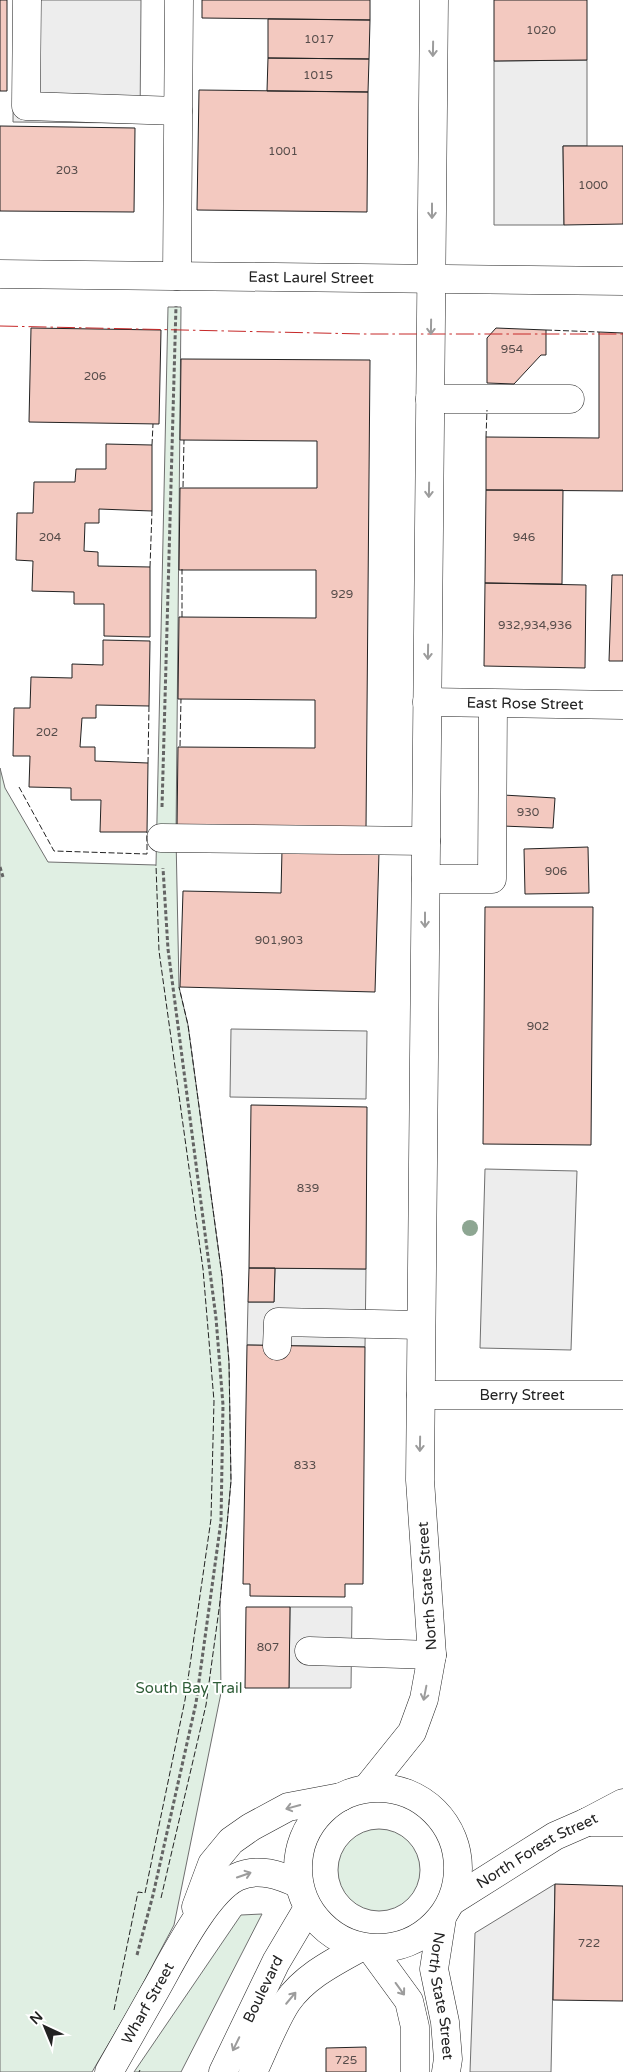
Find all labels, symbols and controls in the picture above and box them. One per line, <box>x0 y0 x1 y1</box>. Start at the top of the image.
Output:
house number: 1020 <box>526 23 557 37</box>
house number: 1017 <box>304 32 334 46</box>
one-way arrow <box>428 40 438 56</box>
house number: 1015 <box>303 68 333 82</box>
house number: 1001 <box>268 144 298 158</box>
house number: 203 <box>56 163 78 177</box>
house number: 1000 <box>578 178 609 192</box>
one-way arrow <box>427 202 437 219</box>
street label: East Laurel Street <box>248 268 374 287</box>
one-way arrow <box>426 319 436 335</box>
house number: 954 <box>501 342 524 356</box>
house number: 206 <box>84 369 106 383</box>
one-way arrow <box>424 482 434 498</box>
house number: 204 <box>39 530 62 544</box>
house number: 946 <box>513 530 535 544</box>
house number: 929 <box>331 587 353 601</box>
house number: 932,934,936 <box>498 618 572 632</box>
one-way arrow <box>423 644 433 660</box>
street label: East Rose Street <box>466 694 584 713</box>
house number: 202 <box>36 725 58 739</box>
house number: 930 <box>517 805 540 819</box>
house number: 906 <box>545 864 567 878</box>
one-way arrow <box>420 912 430 928</box>
house number: 901,903 <box>255 933 303 947</box>
house number: 902 <box>527 1019 549 1033</box>
house number: 839 <box>297 1181 319 1195</box>
street label: Berry Street <box>479 1386 565 1404</box>
one-way arrow <box>415 1436 425 1452</box>
house number: 833 <box>294 1458 316 1472</box>
street label: North State Street <box>413 1521 440 1651</box>
house number: 807 <box>257 1640 279 1654</box>
park label: South Bay Trail <box>136 1679 242 1697</box>
one-way arrow <box>420 1684 430 1700</box>
one-way arrow <box>285 1803 301 1812</box>
street label: North Forest Street <box>473 1809 601 1892</box>
one-way arrow <box>235 1870 251 1880</box>
street label: North State Street <box>424 1931 457 2061</box>
house number: 722 <box>578 1936 600 1950</box>
street label: Boulevard <box>239 1952 287 2025</box>
street label: Wharf Street <box>118 1959 178 2047</box>
one-way arrow <box>395 1981 405 1995</box>
one-way arrow <box>286 1992 297 2005</box>
north arrow <box>20 2002 70 2052</box>
text: N <box>26 2008 46 2028</box>
one-way arrow <box>231 2036 240 2051</box>
house number: 725 <box>335 2053 357 2067</box>

